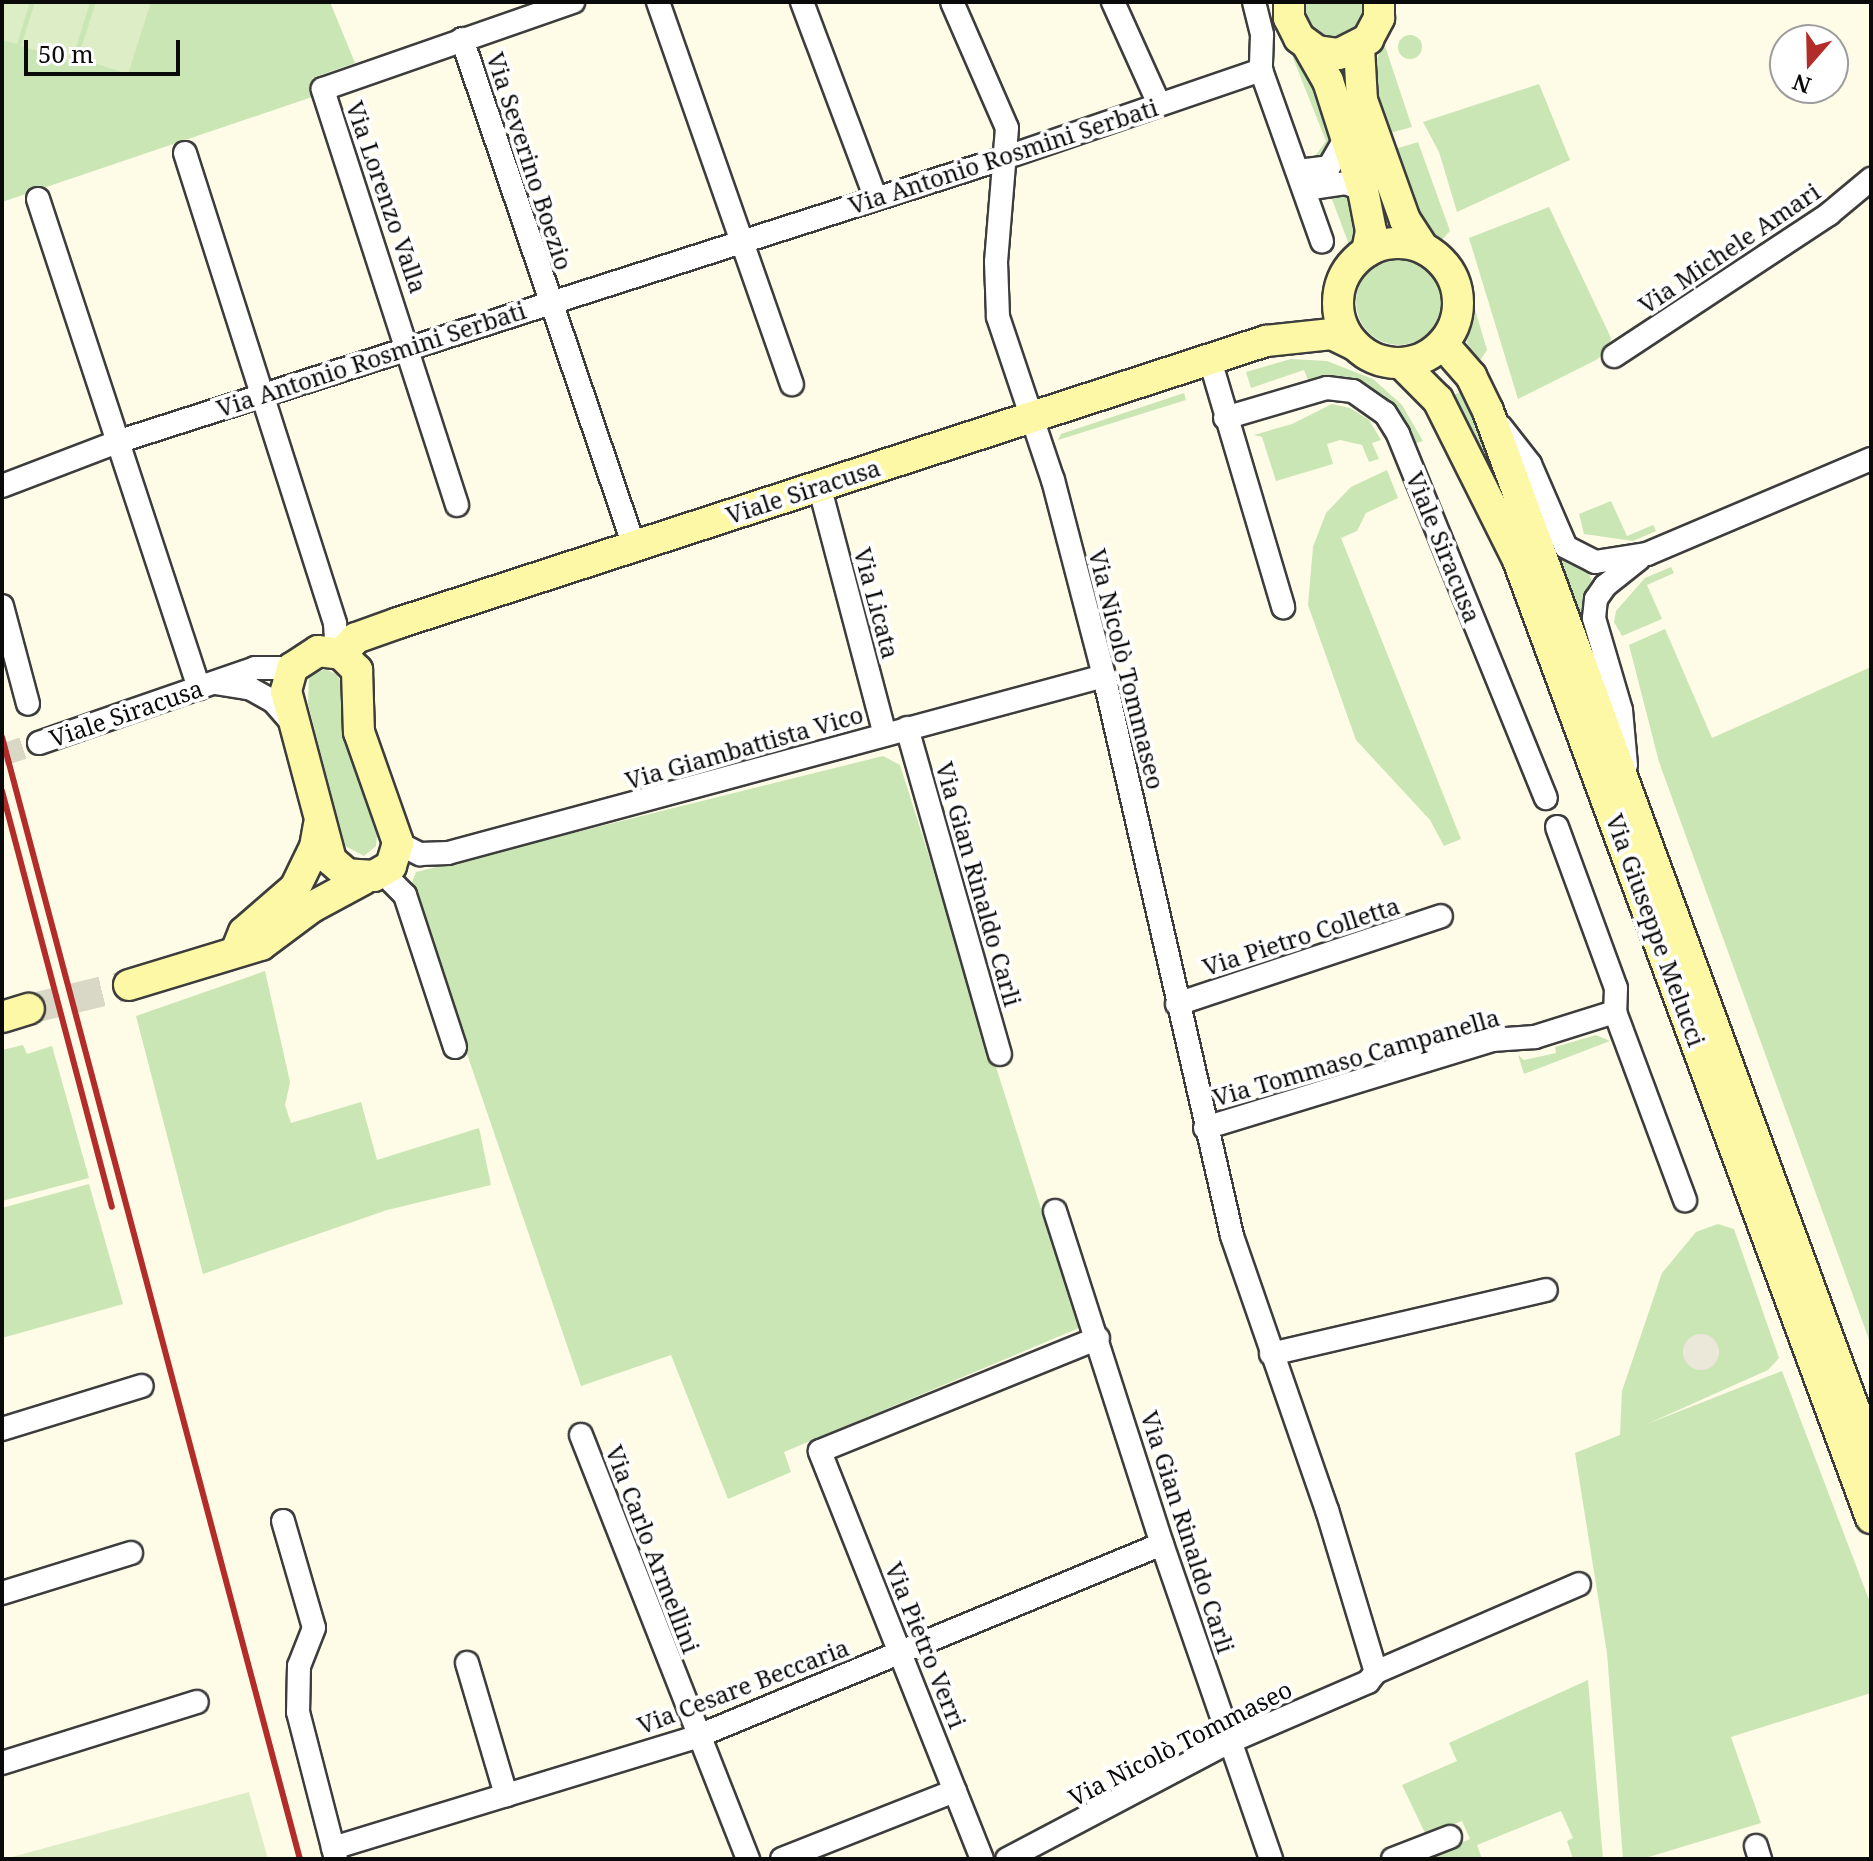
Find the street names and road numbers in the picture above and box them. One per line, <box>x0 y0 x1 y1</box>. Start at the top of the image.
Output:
street label: Via Severino Boezio <box>481 49 579 273</box>
street label: Via Antonio Rosmini Serbati <box>845 92 1161 220</box>
street label: Via Lorenzo Valla <box>341 97 433 297</box>
street label: Via Michele Amari <box>1633 177 1825 319</box>
street label: Via Antonio Rosmini Serbati <box>213 295 529 423</box>
street label: Viale Siracusa <box>722 453 884 529</box>
street label: Viale Siracusa <box>1401 467 1487 627</box>
street label: Via Licata <box>848 544 906 662</box>
street label: Via Nicolò Tommaseo <box>1083 546 1171 792</box>
street label: Viale Siracusa <box>45 673 207 753</box>
street label: Via Giambattista Vico <box>622 699 866 795</box>
street label: Via Gian Rinaldo Carli <box>930 758 1028 1010</box>
street label: Via Giuseppe Melucci <box>1601 810 1711 1050</box>
street label: Via Pietro Colletta <box>1199 891 1403 981</box>
street label: Via Tommaso Campanella <box>1209 1002 1503 1112</box>
street label: Via Gian Rinaldo Carli <box>1135 1407 1241 1657</box>
street label: Via Carlo Armellini <box>600 1441 706 1657</box>
street label: Via Pietro Verri <box>880 1558 972 1732</box>
street label: Via Cesare Beccaria <box>633 1632 853 1740</box>
street label: Via Nicolò Tommaseo <box>1064 1674 1296 1812</box>

